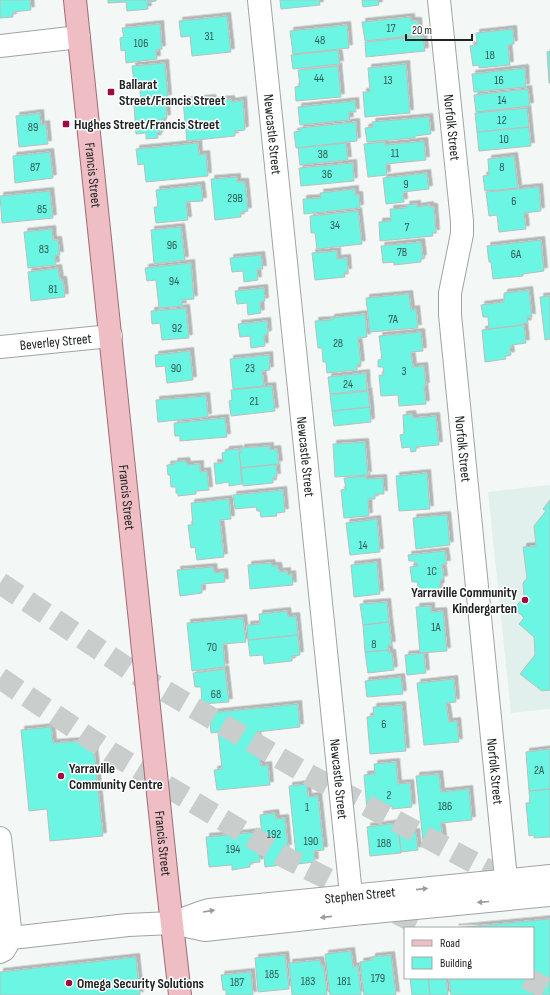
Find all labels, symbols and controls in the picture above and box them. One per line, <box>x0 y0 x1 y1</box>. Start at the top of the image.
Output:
scale bar <box>406 16 472 42</box>
house number: 17 <box>387 21 396 36</box>
text: 20 m <box>412 23 432 38</box>
house number: 31 <box>204 29 214 44</box>
house number: 48 <box>315 33 325 48</box>
house number: 106 <box>134 36 148 51</box>
house number: 18 <box>485 48 495 63</box>
house number: 44 <box>314 71 324 86</box>
house number: 13 <box>383 73 393 88</box>
house number: 16 <box>494 73 504 88</box>
place label: Ballarat Street/Francis Street <box>119 76 226 109</box>
marker: Ballarat Street/Francis Street <box>106 87 116 97</box>
street label: Newcastle Street <box>260 93 285 175</box>
street label: Norfolk Street <box>440 93 464 161</box>
house number: 14 <box>497 93 507 108</box>
house number: 12 <box>497 113 507 128</box>
place label: Hughes Street/Francis Street <box>74 116 220 133</box>
marker: Hughes Street/Francis Street <box>61 119 71 129</box>
house number: 89 <box>28 120 38 135</box>
house number: 10 <box>499 132 509 147</box>
street label: Francis Street <box>81 142 105 209</box>
house number: 11 <box>391 146 400 161</box>
house number: 38 <box>318 147 328 162</box>
house number: 87 <box>30 160 40 175</box>
house number: 8 <box>499 160 505 175</box>
house number: 36 <box>322 167 332 182</box>
house number: 9 <box>403 177 409 192</box>
house number: 29B <box>227 191 243 206</box>
house number: 6 <box>511 194 517 209</box>
house number: 85 <box>37 202 47 217</box>
house number: 34 <box>330 218 340 233</box>
house number: 7 <box>405 220 410 235</box>
house number: 96 <box>167 238 177 253</box>
house number: 83 <box>39 242 49 257</box>
house number: 7B <box>397 245 407 260</box>
house number: 6A <box>511 247 522 262</box>
house number: 94 <box>169 274 179 289</box>
house number: 81 <box>48 282 59 297</box>
house number: 7A <box>388 312 399 327</box>
house number: 92 <box>172 321 182 336</box>
street label: Beverley Street <box>19 329 92 353</box>
house number: 28 <box>333 336 343 351</box>
house number: 90 <box>171 361 181 376</box>
house number: 23 <box>245 361 255 376</box>
house number: 3 <box>401 364 407 379</box>
house number: 24 <box>343 377 353 392</box>
house number: 21 <box>249 394 259 409</box>
street label: Norfolk Street <box>452 415 475 483</box>
street label: Newcastle Street <box>293 416 319 498</box>
street label: Francis Street <box>115 464 139 531</box>
house number: 14 <box>358 538 368 553</box>
house number: 1C <box>427 564 437 579</box>
place label: Yarraville Community Kindergarten <box>411 584 517 617</box>
marker: Yarraville Community Kindergarten <box>520 595 530 605</box>
house number: 1A <box>431 620 442 635</box>
house number: 8 <box>371 637 377 652</box>
house number: 70 <box>207 640 217 655</box>
house number: 68 <box>211 687 221 702</box>
house number: 6 <box>381 717 387 732</box>
street label: Norfolk Street <box>484 737 507 805</box>
street label: Newcastle Street <box>327 738 352 820</box>
place label: Yarraville Community Centre <box>69 760 163 793</box>
house number: 2A <box>534 763 545 778</box>
marker: Yarraville Community Centre <box>56 771 66 781</box>
house number: 2 <box>387 788 392 803</box>
house number: 186 <box>438 799 452 814</box>
house number: 1 <box>305 800 310 815</box>
street label: Francis Street <box>151 810 175 877</box>
house number: 192 <box>267 827 281 842</box>
house number: 190 <box>304 834 318 849</box>
house number: 188 <box>377 836 391 851</box>
house number: 194 <box>226 842 240 857</box>
street label: Stephen Street <box>324 883 396 907</box>
one-way arrow <box>416 886 428 892</box>
one-way arrow <box>477 898 489 905</box>
one-way arrow <box>203 907 215 913</box>
one-way arrow <box>320 913 332 920</box>
legend <box>404 927 534 979</box>
text: Road <box>440 936 460 951</box>
text: Building <box>440 956 472 971</box>
house number: 185 <box>265 967 279 982</box>
house number: 179 <box>371 971 385 986</box>
house number: 183 <box>301 974 315 989</box>
house number: 181 <box>337 974 352 989</box>
place label: Omega Security Solutions <box>77 975 204 992</box>
house number: 187 <box>230 975 244 990</box>
marker: Omega Security Solutions <box>64 978 74 988</box>

